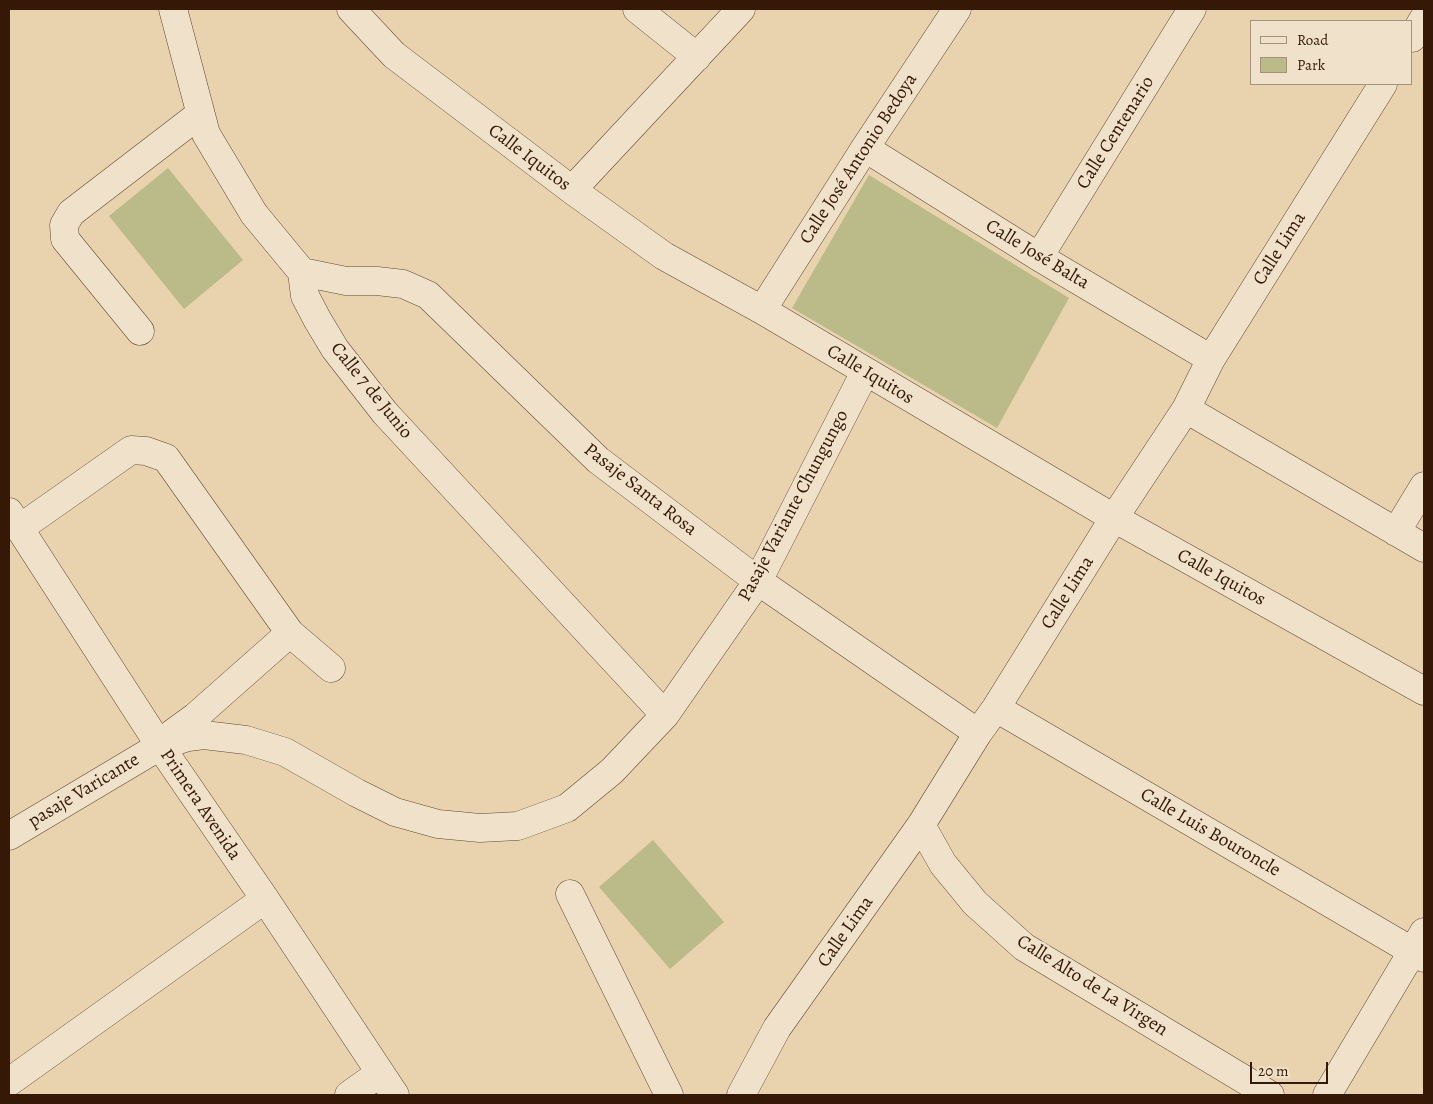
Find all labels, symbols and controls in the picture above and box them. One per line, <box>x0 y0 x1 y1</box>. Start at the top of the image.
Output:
legend <box>1250 20 1413 85</box>
text: Road <box>1297 30 1328 50</box>
text: Park <box>1297 55 1325 75</box>
street label: Calle José Antonio Bedoya <box>795 69 923 249</box>
street label: Calle Centenario <box>1072 72 1160 194</box>
street label: Calle Iquitos <box>483 120 575 196</box>
street label: Calle Lima <box>1249 208 1311 290</box>
street label: Calle José Balta <box>981 215 1093 295</box>
street label: Calle 7 de Junio <box>325 338 417 444</box>
street label: Calle Iquitos <box>822 340 918 410</box>
street label: Pasaje Variante Chungungo <box>734 406 854 606</box>
street label: Pasaje Santa Rosa <box>579 439 701 541</box>
street label: Calle Iquitos <box>1173 544 1269 612</box>
street label: Calle Lima <box>1037 552 1099 634</box>
street label: Primera Avenida <box>154 745 246 865</box>
street label: pasaje Varicante <box>24 749 144 833</box>
street label: Calle Luis Bouroncle <box>1136 784 1284 882</box>
street label: Calle Lima <box>813 892 879 972</box>
street label: Calle Alto de La Virgen <box>1012 930 1172 1042</box>
scale bar <box>1253 1052 1330 1084</box>
text: 20 m <box>1258 1061 1289 1081</box>

